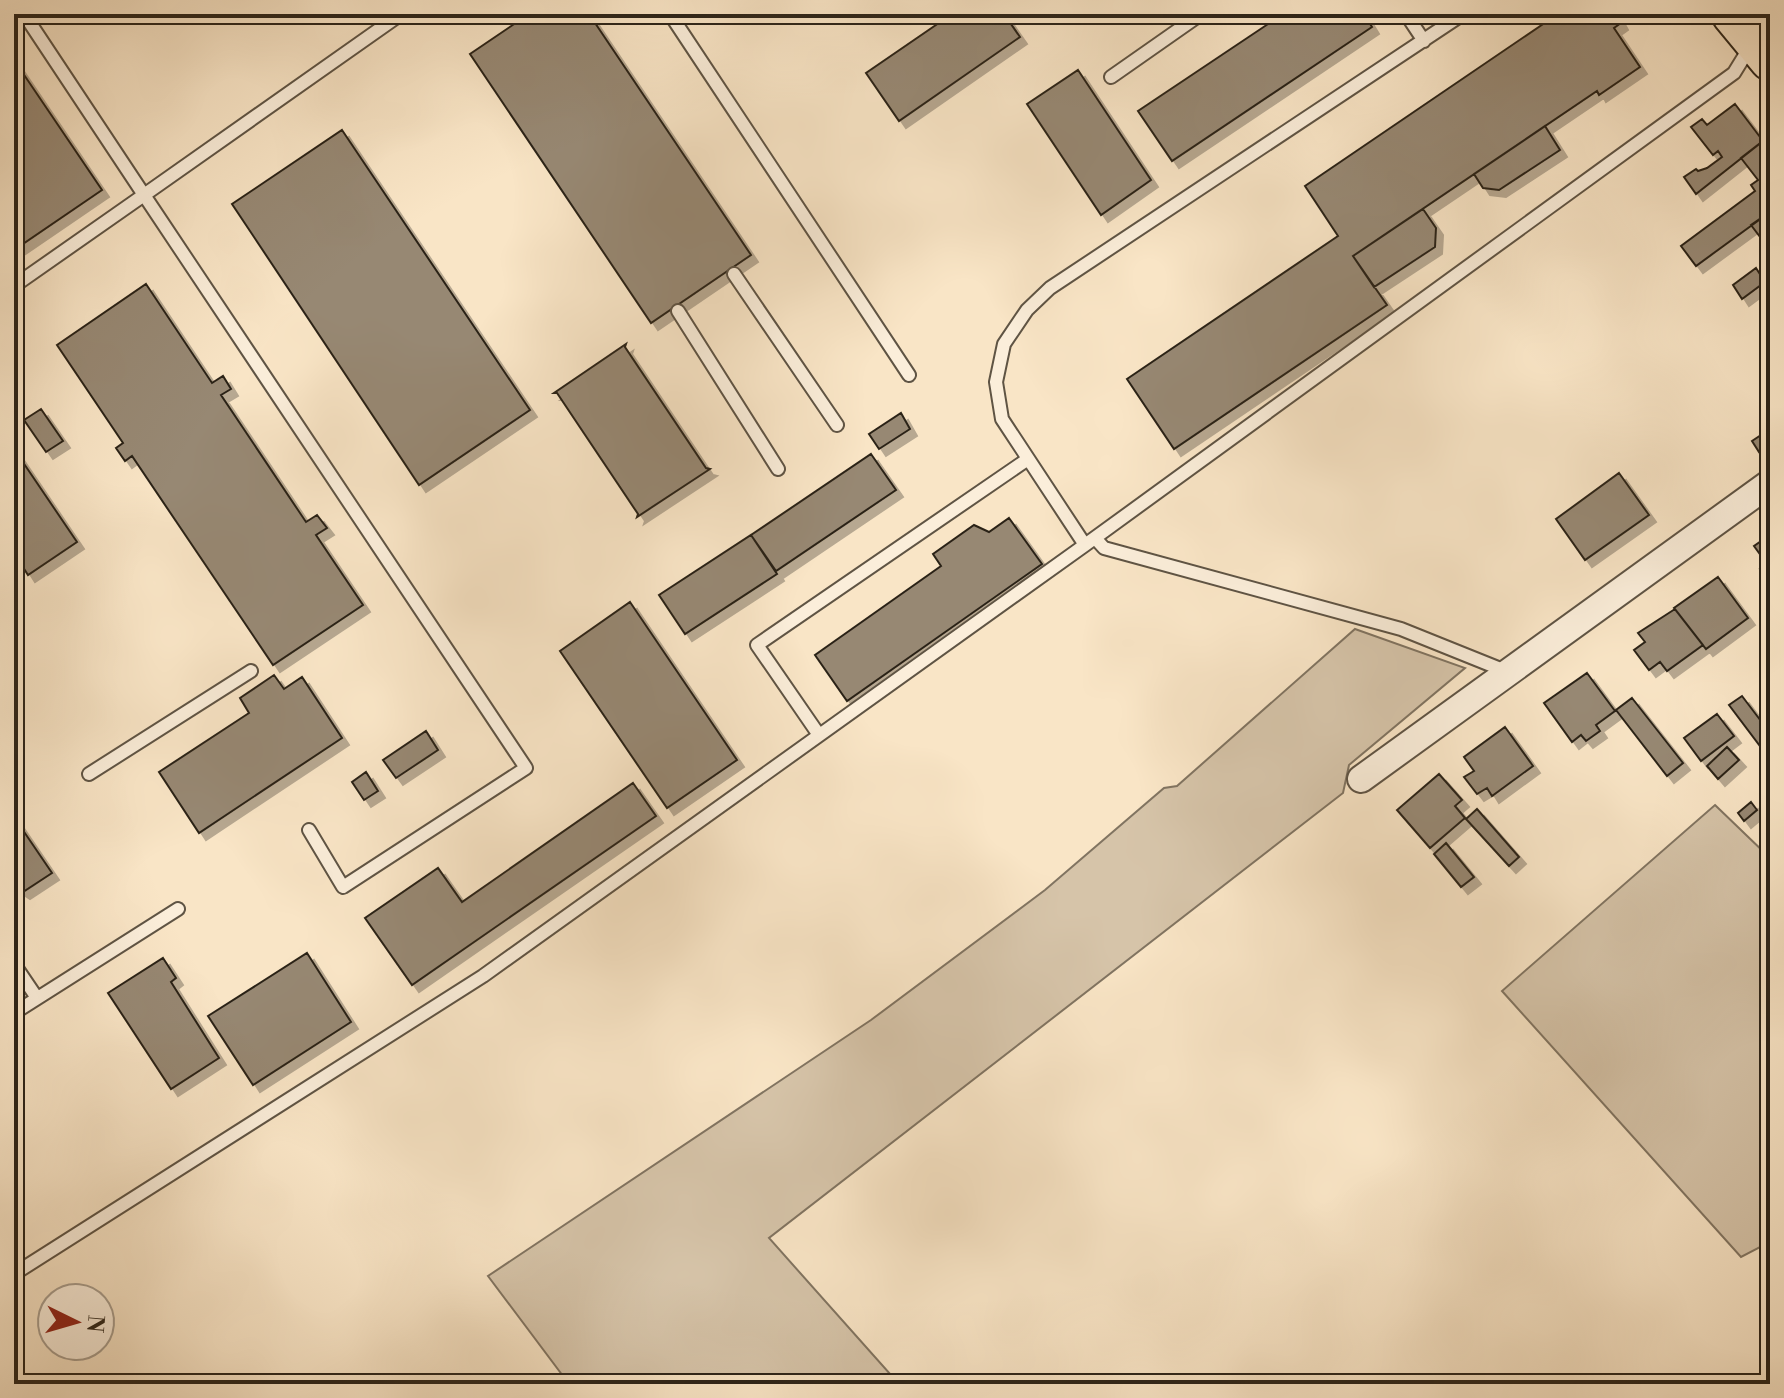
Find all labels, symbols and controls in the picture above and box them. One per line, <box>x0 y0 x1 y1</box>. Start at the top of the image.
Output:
north arrow <box>36 1282 116 1362</box>
text: N <box>80 1314 109 1334</box>

